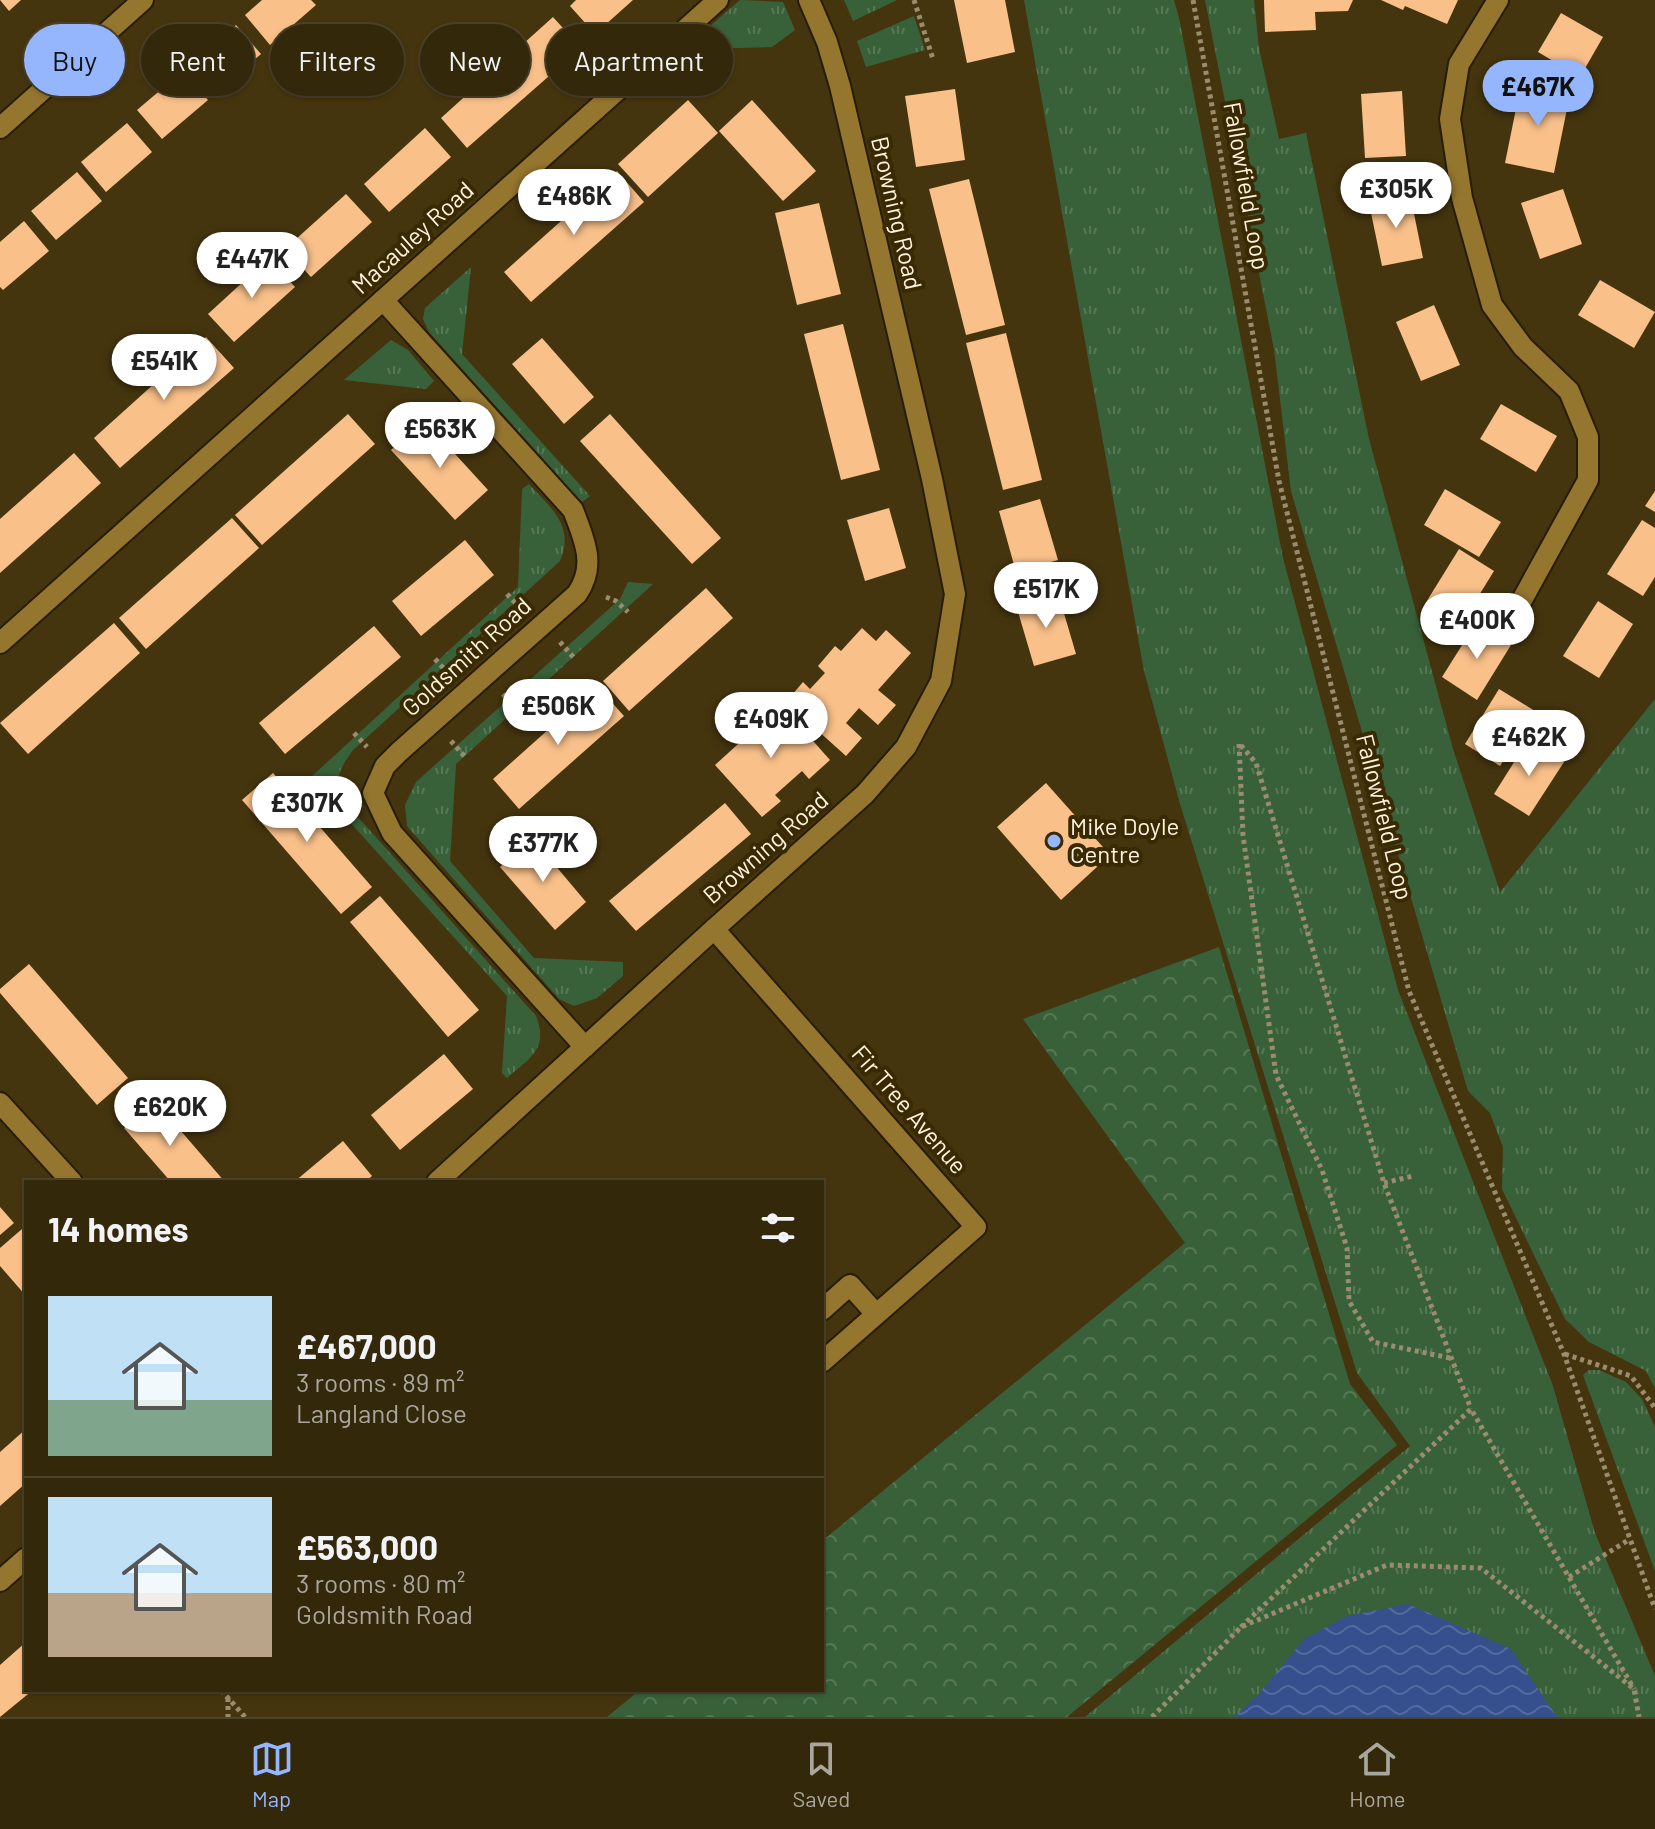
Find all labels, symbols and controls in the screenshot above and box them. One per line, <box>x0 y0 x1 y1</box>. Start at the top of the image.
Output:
chip: Buy <box>24 24 125 96</box>
chip: Rent <box>141 24 254 96</box>
chip: Filters <box>270 24 404 96</box>
chip: New <box>420 24 530 96</box>
chip: Apartment <box>546 24 733 96</box>
pin: £467K <box>1482 60 1594 128</box>
text: £467K <box>1501 70 1575 101</box>
street label: Fallowfield Loop <box>1218 100 1277 272</box>
street label: Browning Road <box>866 133 929 292</box>
pin: £305K <box>1340 162 1452 230</box>
pin: £486K <box>518 169 630 237</box>
text: £305K <box>1358 172 1434 203</box>
street label: Macauley Road <box>345 175 479 299</box>
text: £486K <box>536 179 612 210</box>
pin: £447K <box>196 232 308 300</box>
text: £447K <box>215 242 289 273</box>
pin: £541K <box>108 334 220 402</box>
text: £541K <box>130 344 198 375</box>
pin: £563K <box>384 402 496 470</box>
text: £563K <box>403 412 477 443</box>
pin: £517K <box>990 562 1102 630</box>
text: £517K <box>1012 572 1080 603</box>
street label: Goldsmith Road <box>396 590 536 721</box>
pin: £400K <box>1421 593 1533 661</box>
text: £400K <box>1438 603 1516 634</box>
pin: £506K <box>502 679 614 747</box>
text: £506K <box>520 689 596 720</box>
pin: £409K <box>715 692 827 760</box>
text: £409K <box>733 702 809 733</box>
pin: £462K <box>1473 710 1585 778</box>
text: £462K <box>1491 720 1567 751</box>
street label: Fallowfield Loop <box>1351 731 1420 903</box>
pin: £307K <box>251 776 363 844</box>
street label: Browning Road <box>697 785 833 909</box>
text: £307K <box>270 786 344 817</box>
place label: Mike Doyle Centre <box>1070 811 1179 868</box>
pin: £377K <box>487 816 599 884</box>
text: £377K <box>507 826 579 857</box>
marker: Mike Doyle Centre <box>1045 832 1063 850</box>
street label: Fir Tree Avenue <box>846 1039 974 1179</box>
pin: £620K <box>114 1080 226 1148</box>
text: £620K <box>132 1090 208 1121</box>
icon: filters <box>756 1206 800 1250</box>
text: 14 homes <box>48 1208 189 1249</box>
text: £467,000 <box>296 1325 437 1366</box>
icon: home <box>112 1328 208 1424</box>
text: 3 rooms · 89 m² <box>296 1366 464 1397</box>
text: Langland Close <box>296 1397 467 1428</box>
text: £563,000 <box>296 1526 438 1567</box>
icon: home <box>112 1529 208 1625</box>
text: 3 rooms · 80 m² <box>296 1567 466 1598</box>
text: Goldsmith Road <box>296 1598 473 1629</box>
tab: Map <box>250 1737 294 1811</box>
tab: Saved <box>793 1737 850 1811</box>
tab: Home <box>1349 1737 1405 1811</box>

